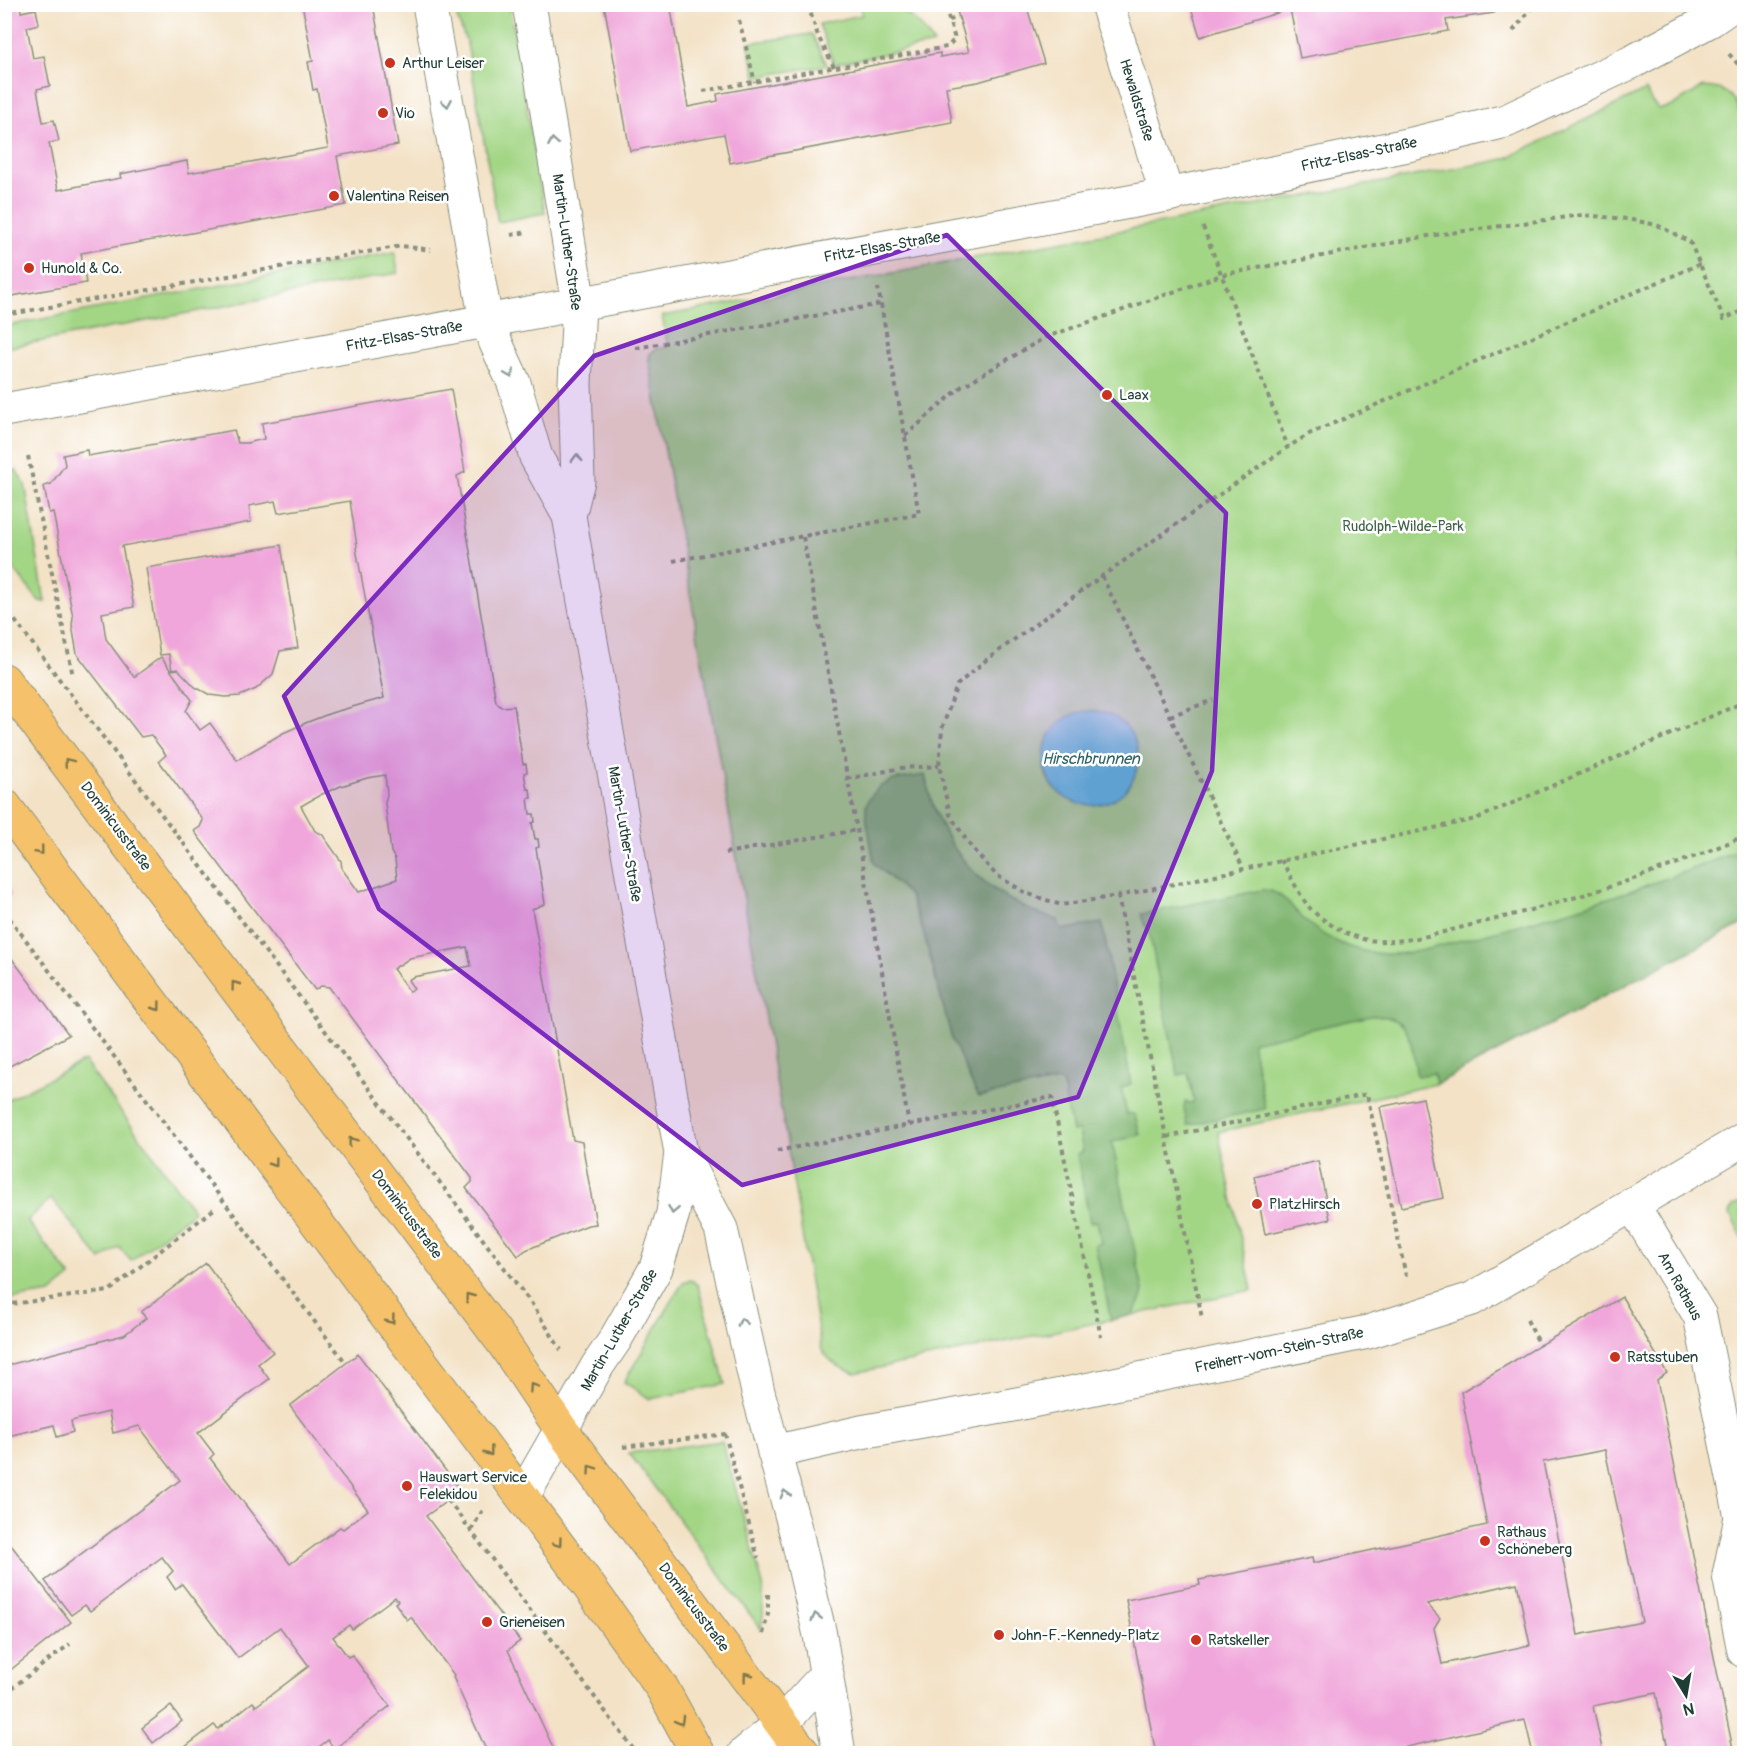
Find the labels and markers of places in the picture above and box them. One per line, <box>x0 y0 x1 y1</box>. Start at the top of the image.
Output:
place label: Arthur Leiser <box>402 54 485 73</box>
marker: Arthur Leiser <box>383 56 397 70</box>
place label: Vio <box>395 104 415 123</box>
marker: Vio <box>376 106 390 120</box>
place label: Valentina Reisen <box>346 187 449 206</box>
marker: Valentina Reisen <box>327 189 341 203</box>
place label: Hunold & Co. <box>41 259 122 278</box>
marker: Hunold & Co. <box>22 261 36 275</box>
place label: Laax <box>1119 386 1149 405</box>
marker: Laax <box>1100 388 1114 402</box>
place label: PlatzHirsch <box>1269 1195 1340 1214</box>
marker: PlatzHirsch <box>1250 1197 1264 1211</box>
place label: Ratsstuben <box>1627 1348 1698 1367</box>
marker: Ratsstuben <box>1608 1350 1622 1364</box>
place label: Hauswart Service Felekidou <box>419 1468 528 1504</box>
marker: Hauswart Service Felekidou <box>400 1479 414 1493</box>
place label: Rathaus Schöneberg <box>1497 1523 1572 1559</box>
marker: Rathaus Schöneberg <box>1478 1534 1492 1548</box>
place label: Grieneisen <box>499 1613 565 1632</box>
marker: Grieneisen <box>480 1615 494 1629</box>
place label: John-F.-Kennedy-Platz <box>1011 1626 1160 1645</box>
marker: John-F.-Kennedy-Platz <box>992 1628 1006 1642</box>
place label: Ratskeller <box>1208 1631 1270 1650</box>
marker: Ratskeller <box>1189 1633 1203 1647</box>

